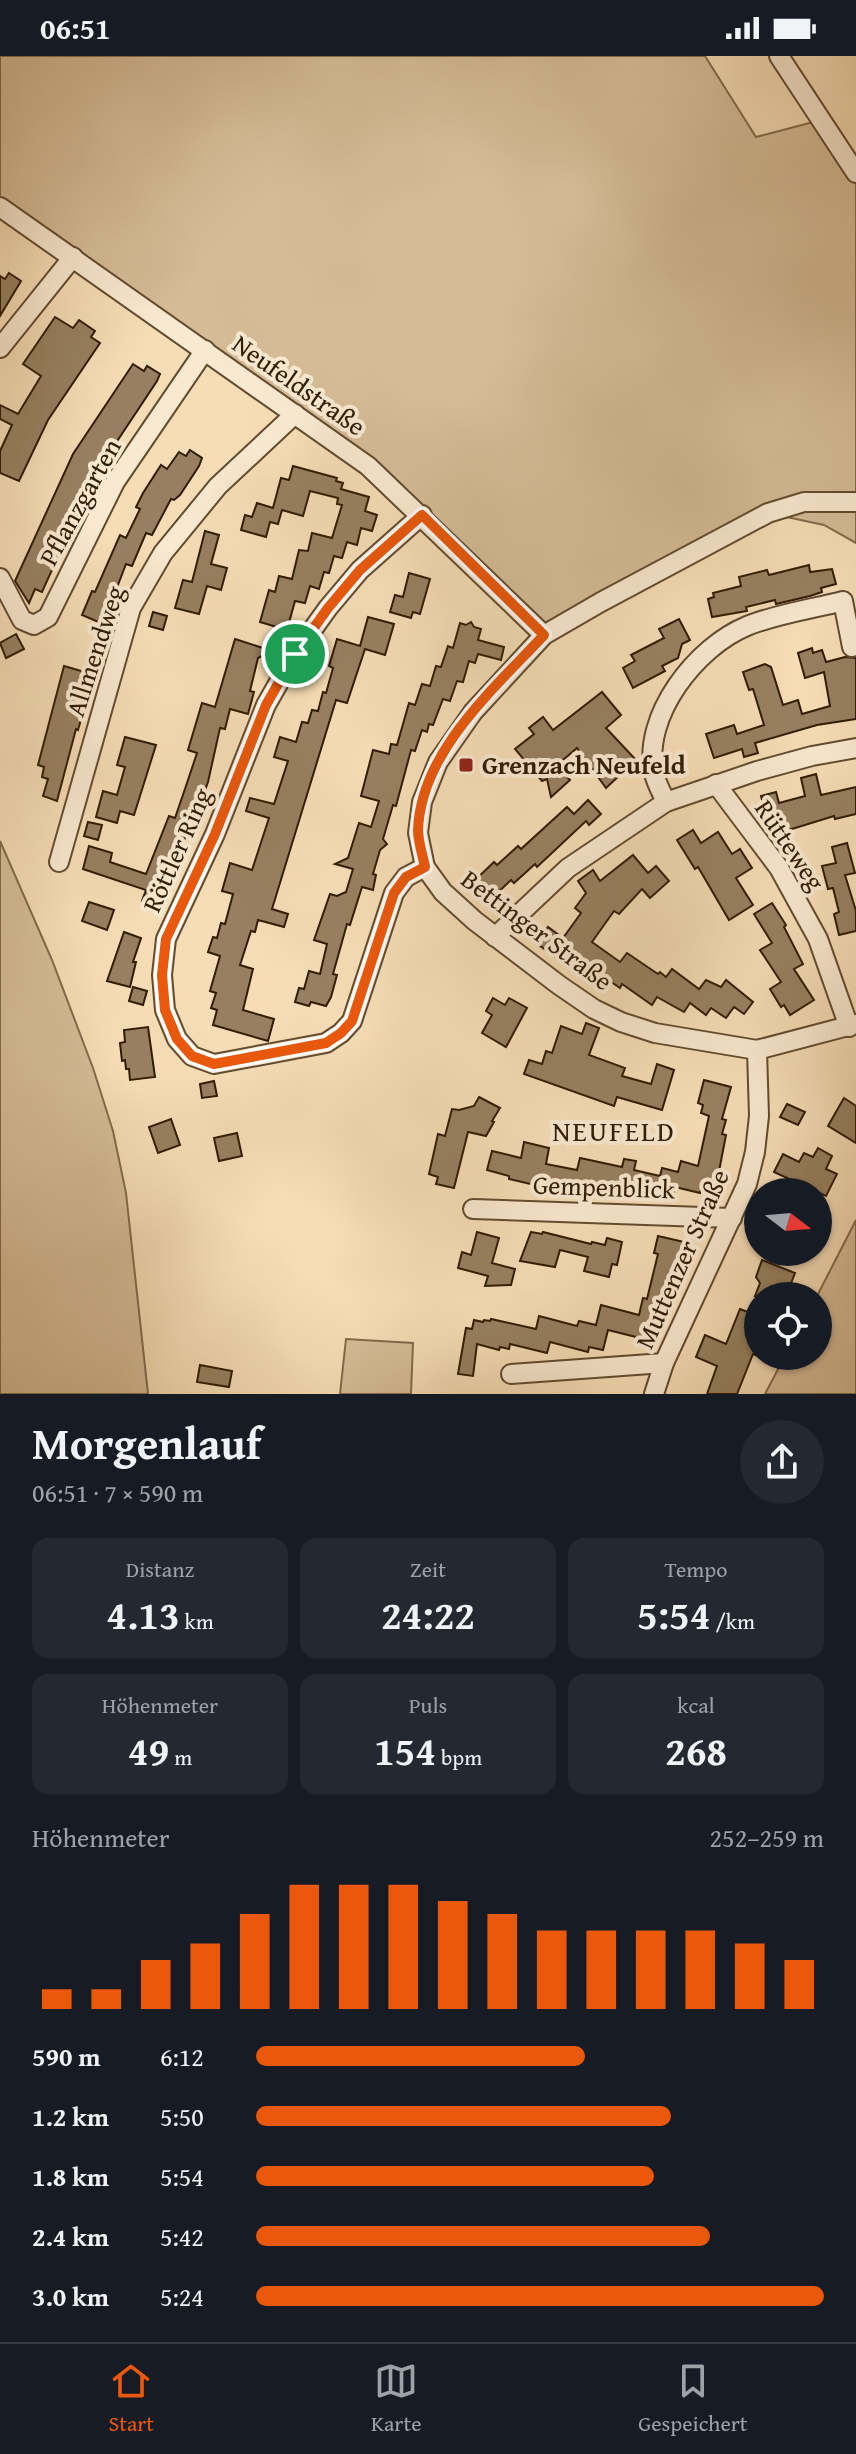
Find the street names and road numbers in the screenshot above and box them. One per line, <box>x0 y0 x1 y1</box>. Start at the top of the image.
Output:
street label: Neufeldstraße <box>225 324 374 445</box>
street label: Pflanzgarten <box>29 431 131 572</box>
street label: Allmendweg <box>55 580 134 721</box>
street label: Röttler Ring <box>132 781 221 918</box>
street label: Rütteweg <box>746 791 835 898</box>
street label: Bettinger Straße <box>453 860 621 1000</box>
street label: Muttenzer Straße <box>625 1163 739 1355</box>
street label: Gempenblick <box>532 1165 676 1208</box>

